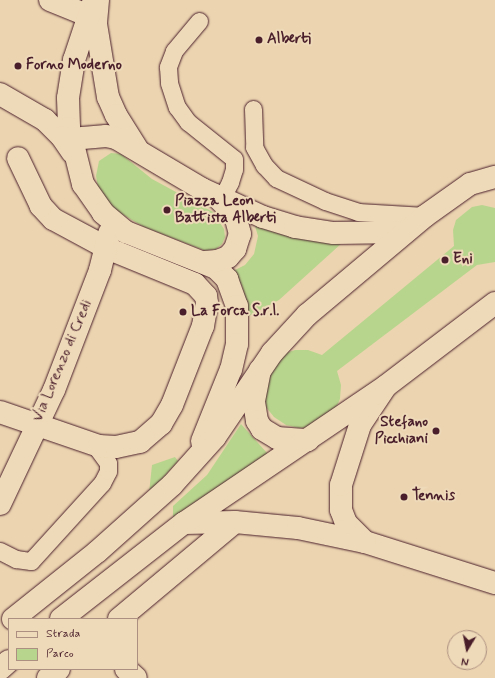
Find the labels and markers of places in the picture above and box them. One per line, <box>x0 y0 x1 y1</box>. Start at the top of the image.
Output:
place label: Alberti <box>267 31 311 49</box>
marker: Alberti <box>254 35 264 45</box>
place label: Forno Moderno <box>26 57 121 75</box>
marker: Forno Moderno <box>13 61 23 71</box>
place label: Piazza Leon Battista Alberti <box>175 192 276 227</box>
marker: Piazza Leon Battista Alberti <box>162 205 172 215</box>
place label: Eni <box>453 251 473 269</box>
marker: Eni <box>440 255 450 265</box>
place label: La Forca S.r.l. <box>191 303 278 321</box>
marker: La Forca S.r.l. <box>178 307 188 317</box>
place label: Stefano Picchiani <box>375 413 428 448</box>
marker: Stefano Picchiani <box>431 426 441 436</box>
place label: Tennis <box>412 488 455 506</box>
marker: Tennis <box>399 492 409 502</box>

